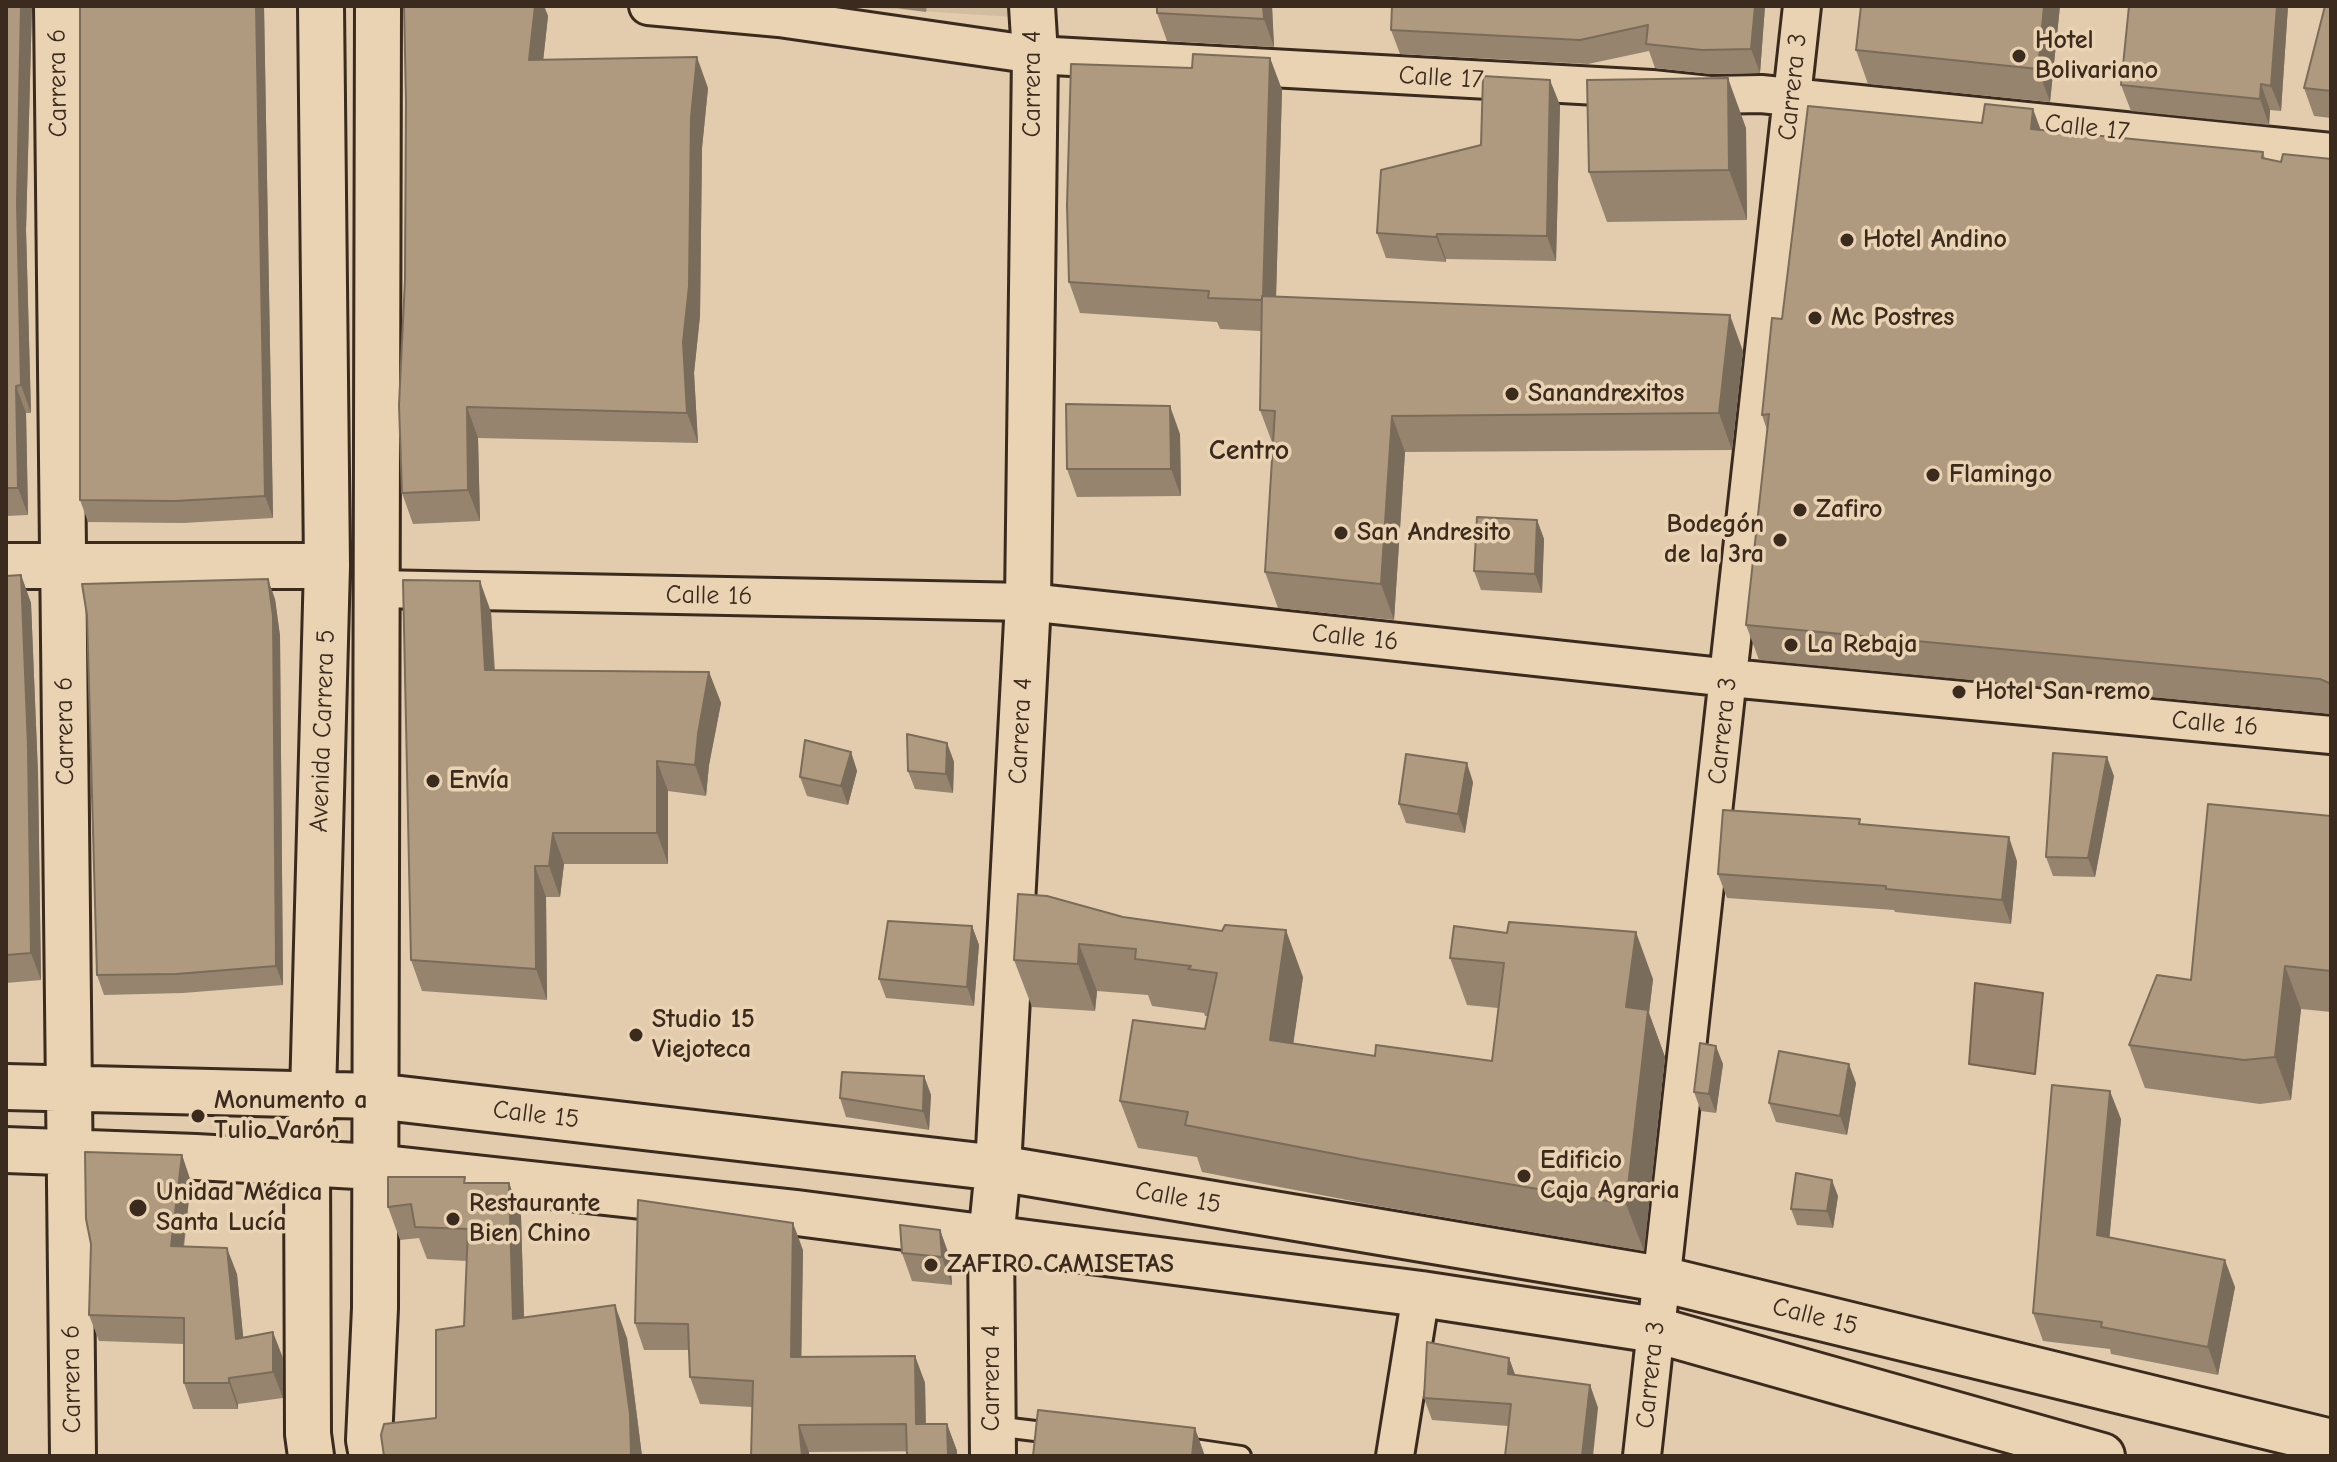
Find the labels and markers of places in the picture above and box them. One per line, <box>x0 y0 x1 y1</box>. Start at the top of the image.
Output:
place label: Hotel Bolivariano <box>2035 25 2158 86</box>
marker: Hotel Bolivariano <box>2010 47 2028 65</box>
place label: Hotel Andino <box>1863 224 2007 256</box>
marker: Hotel Andino <box>1838 231 1856 249</box>
place label: Mc Postres <box>1831 302 1954 334</box>
marker: Mc Postres <box>1806 309 1824 327</box>
place label: Sanandrexitos <box>1528 378 1684 410</box>
marker: Sanandrexitos <box>1503 385 1521 403</box>
place label: Flamingo <box>1949 459 2052 491</box>
marker: Flamingo <box>1924 466 1942 484</box>
place label: Zafiro <box>1816 494 1882 526</box>
marker: Zafiro <box>1791 501 1809 519</box>
place label: Bodegón de la 3ra <box>1664 509 1764 570</box>
place label: San Andresito <box>1357 517 1511 549</box>
marker: San Andresito <box>1332 524 1350 542</box>
marker: Bodegón de la 3ra <box>1771 531 1789 549</box>
place label: La Rebaja <box>1807 629 1918 661</box>
marker: La Rebaja <box>1782 636 1800 654</box>
place label: Hotel San remo <box>1975 676 2150 708</box>
marker: Hotel San remo <box>1950 683 1968 701</box>
place label: Envía <box>449 765 509 797</box>
marker: Envía <box>424 772 442 790</box>
place label: Studio 15 Viejoteca <box>652 1004 755 1066</box>
marker: Studio 15 Viejoteca <box>627 1026 645 1044</box>
place label: Monumento a Tulio Varón <box>214 1085 367 1146</box>
marker: Monumento a Tulio Varón <box>189 1107 207 1125</box>
place label: Edificio Caja Agraria <box>1540 1145 1680 1206</box>
marker: Edificio Caja Agraria <box>1515 1167 1533 1185</box>
place label: Unidad Médica Santa Lucía <box>156 1177 322 1238</box>
place label: Restaurante Bien Chino <box>469 1188 600 1250</box>
marker: Unidad Médica Santa Lucía <box>127 1197 149 1219</box>
marker: Restaurante Bien Chino <box>444 1210 462 1228</box>
place label: ZAFIRO CAMISETAS <box>947 1249 1174 1281</box>
marker: ZAFIRO CAMISETAS <box>922 1256 940 1274</box>

